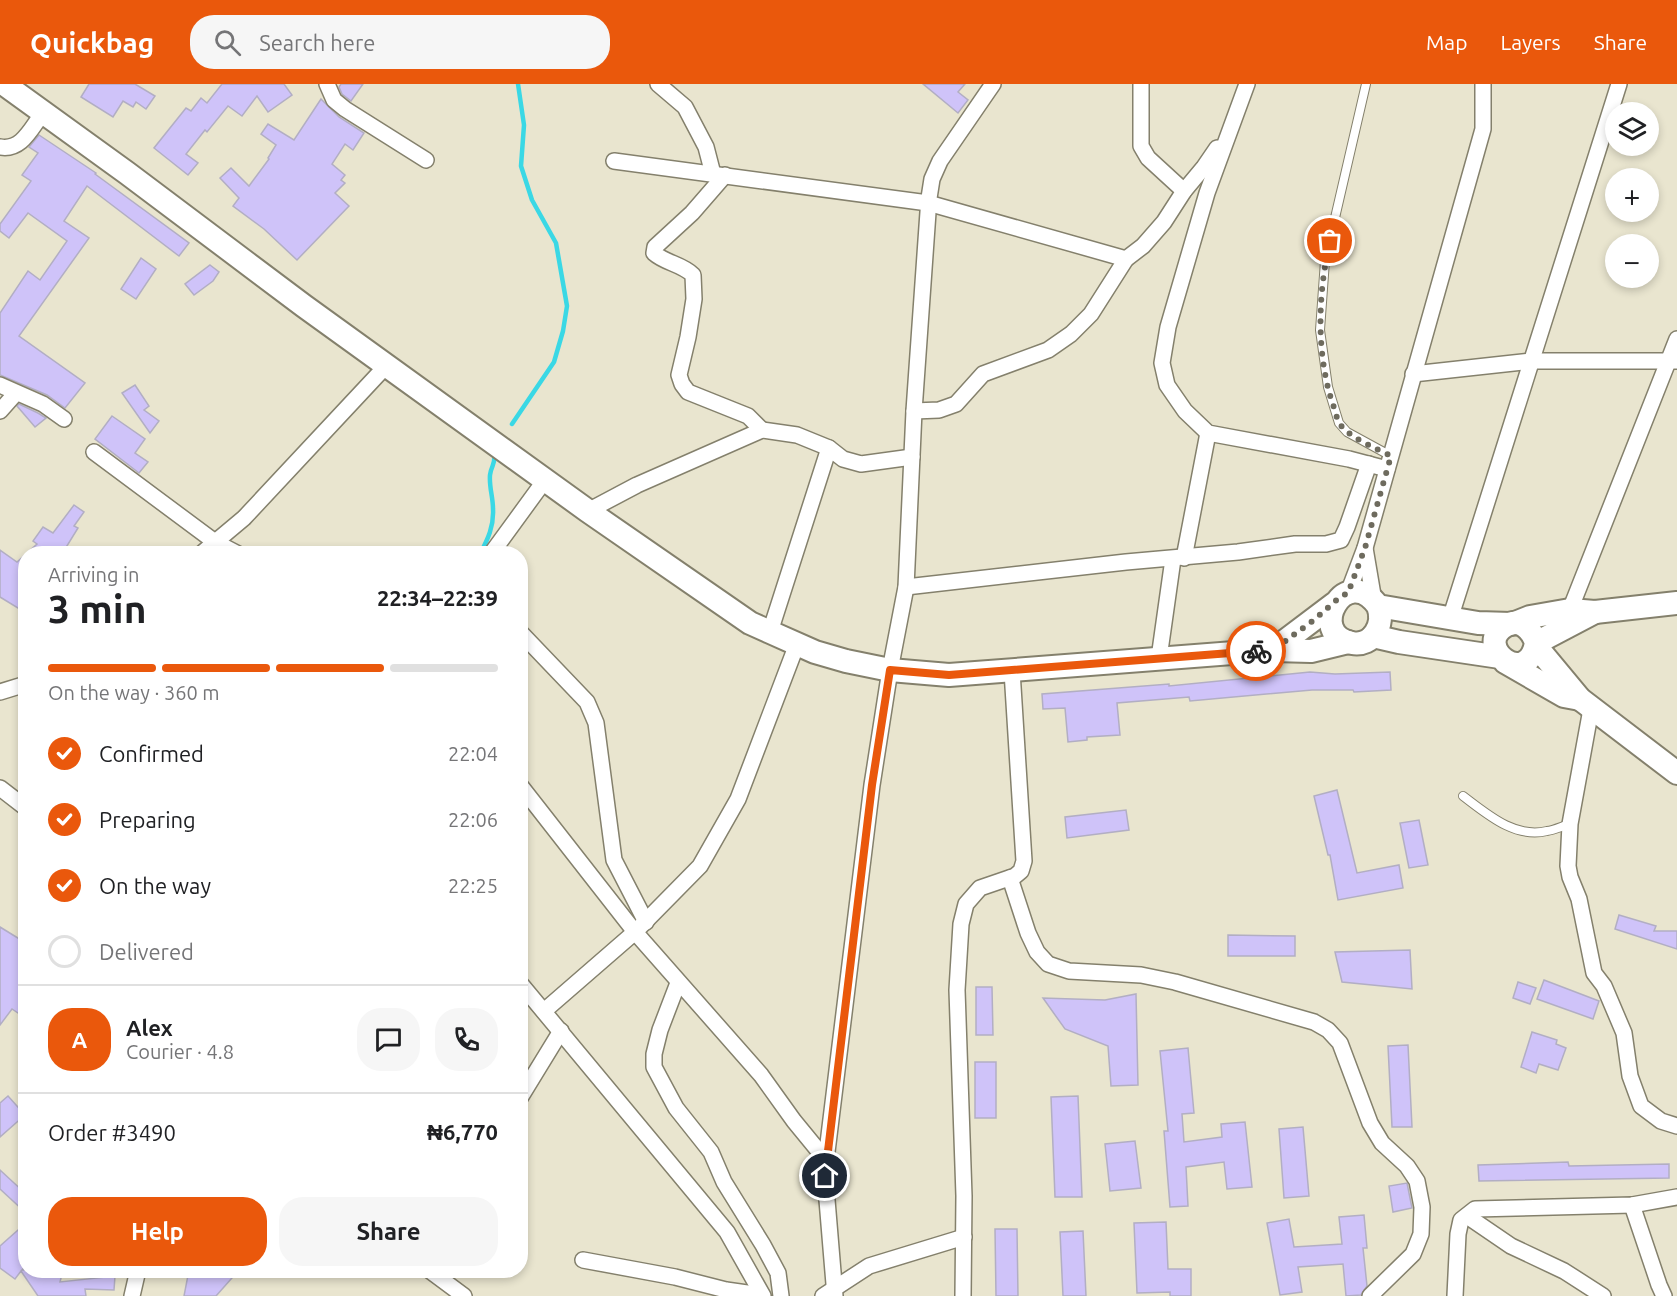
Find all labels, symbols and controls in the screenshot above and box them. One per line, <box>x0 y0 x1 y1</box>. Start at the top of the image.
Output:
search box <box>190 15 610 69</box>
icon: search <box>211 26 244 59</box>
text: Quickbag <box>30 27 154 58</box>
text: Search here <box>259 30 375 55</box>
text: Map <box>1426 30 1467 54</box>
text: Layers <box>1500 30 1561 54</box>
text: Share <box>1594 30 1647 54</box>
map controls <box>1605 102 1659 288</box>
button: layers <box>1605 102 1659 156</box>
button: + <box>1605 168 1659 222</box>
pin <box>1304 215 1355 266</box>
icon: bag <box>1313 224 1346 257</box>
button: − <box>1605 234 1659 288</box>
text: Arriving in <box>48 563 139 586</box>
text: 22:34–22:39 <box>377 585 498 610</box>
text: 3 min <box>48 587 147 630</box>
courier <box>1226 621 1286 681</box>
icon: bike <box>1240 635 1273 668</box>
text: On the way · 360 m <box>48 681 220 704</box>
icon: check <box>48 737 81 770</box>
text: Confirmed <box>99 741 204 766</box>
text: 22:04 <box>448 742 498 765</box>
icon: check <box>48 803 81 836</box>
text: Preparing <box>99 807 196 832</box>
text: 22:06 <box>448 808 498 831</box>
icon: check <box>48 869 81 902</box>
text: On the way <box>99 873 211 898</box>
text: 22:25 <box>448 874 498 897</box>
text: Delivered <box>99 939 194 964</box>
button: chat <box>357 1008 420 1071</box>
button: phone <box>435 1008 498 1071</box>
text: Alex <box>126 1015 173 1040</box>
text: A <box>72 1027 87 1052</box>
text: Courier · 4.8 <box>126 1040 234 1063</box>
text: ₦6,770 <box>427 1119 498 1144</box>
text: Order #3490 <box>48 1120 176 1145</box>
pin <box>799 1150 850 1201</box>
icon: home <box>808 1159 841 1192</box>
button: Help <box>48 1197 267 1266</box>
button: Share <box>279 1197 498 1266</box>

